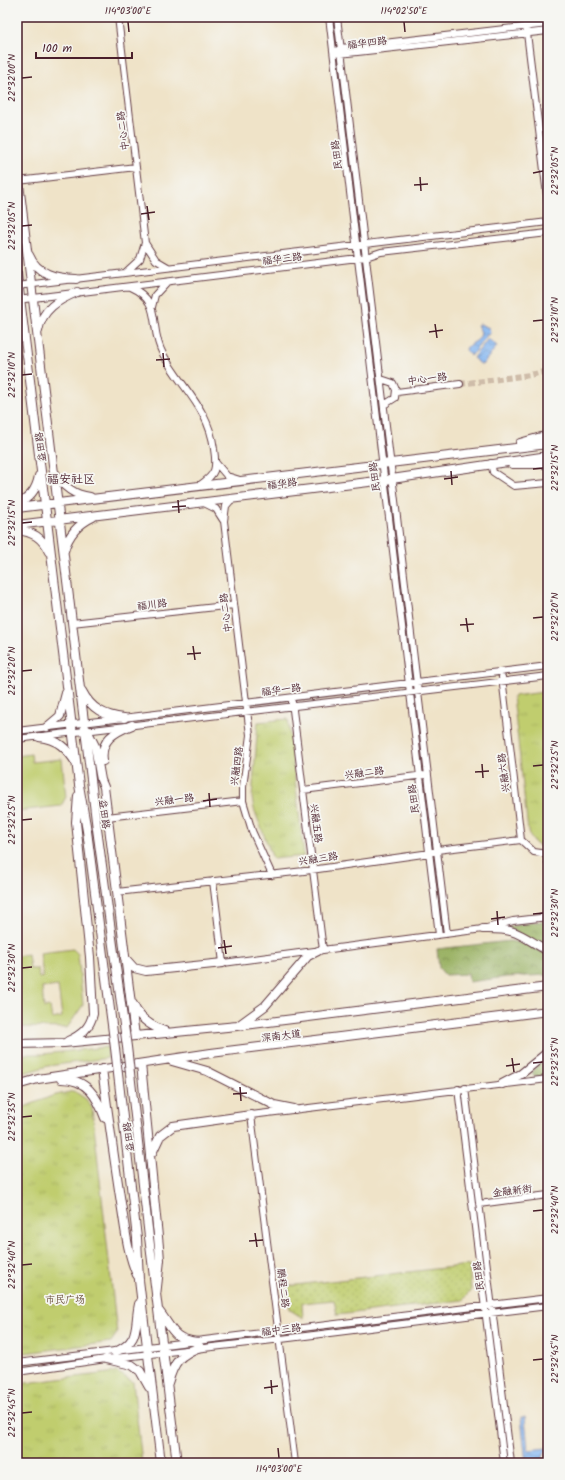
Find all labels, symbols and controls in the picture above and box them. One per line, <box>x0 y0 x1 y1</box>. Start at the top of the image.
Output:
text: 114°03'00"E <box>105 3 152 19</box>
text: 114°02'50"E <box>381 3 429 19</box>
street label: 福华四路 <box>346 33 388 53</box>
scale bar <box>36 34 132 60</box>
text: 100 m <box>42 39 73 58</box>
text: 22°32'00"N <box>4 54 20 102</box>
street label: 中心二路 <box>113 110 133 152</box>
street label: 民田路 <box>327 139 347 171</box>
text: 22°32'05"N <box>547 147 563 195</box>
text: 22°32'05"N <box>4 202 20 250</box>
street label: 福华三路 <box>261 249 303 269</box>
text: 22°32'10"N <box>547 297 563 343</box>
text: 22°32'10"N <box>4 352 20 398</box>
street label: 中心一路 <box>406 369 448 389</box>
street label: 益田路 <box>31 431 51 463</box>
text: 22°32'15"N <box>547 444 563 491</box>
street label: 民田路 <box>365 461 385 493</box>
district label: 福安社区 <box>47 470 95 489</box>
street label: 福华路 <box>266 474 298 494</box>
text: 22°32'15"N <box>4 499 20 546</box>
street label: 中心二路 <box>216 592 236 634</box>
text: 22°32'20"N <box>547 592 563 641</box>
street label: 福川路 <box>136 595 168 615</box>
text: 22°32'20"N <box>4 646 20 695</box>
street label: 福华一路 <box>260 680 302 700</box>
text: 22°32'25"N <box>547 740 563 790</box>
street label: 兴融四路 <box>226 745 248 787</box>
street label: 兴融六路 <box>494 752 514 794</box>
street label: 兴融二路 <box>343 763 385 783</box>
street label: 民田路 <box>404 783 424 815</box>
street label: 兴融一路 <box>153 790 195 810</box>
text: 22°32'25"N <box>4 795 20 845</box>
street label: 益田路 <box>94 798 114 830</box>
street label: 兴融五路 <box>306 802 326 844</box>
street label: 兴融三路 <box>297 848 339 870</box>
text: 22°32'30"N <box>547 888 563 937</box>
text: 22°32'30"N <box>4 943 20 992</box>
street label: 深南大道 <box>260 1026 302 1046</box>
text: 22°32'35"N <box>547 1037 563 1087</box>
text: 22°32'35"N <box>4 1092 20 1142</box>
street label: 益田路 <box>119 1121 139 1153</box>
street label: 金融新街 <box>491 1181 533 1201</box>
text: 22°32'40"N <box>547 1185 563 1234</box>
text: 22°32'40"N <box>4 1240 20 1289</box>
street label: 民田路 <box>469 1260 489 1292</box>
street label: 鹏程二路 <box>273 1267 293 1309</box>
park label: 市民广场 <box>45 1292 85 1308</box>
street label: 福中三路 <box>260 1320 302 1340</box>
text: 22°32'45"N <box>547 1334 563 1383</box>
text: 22°32'45"N <box>4 1388 20 1437</box>
text: 114°03'00"E <box>256 1461 303 1477</box>

